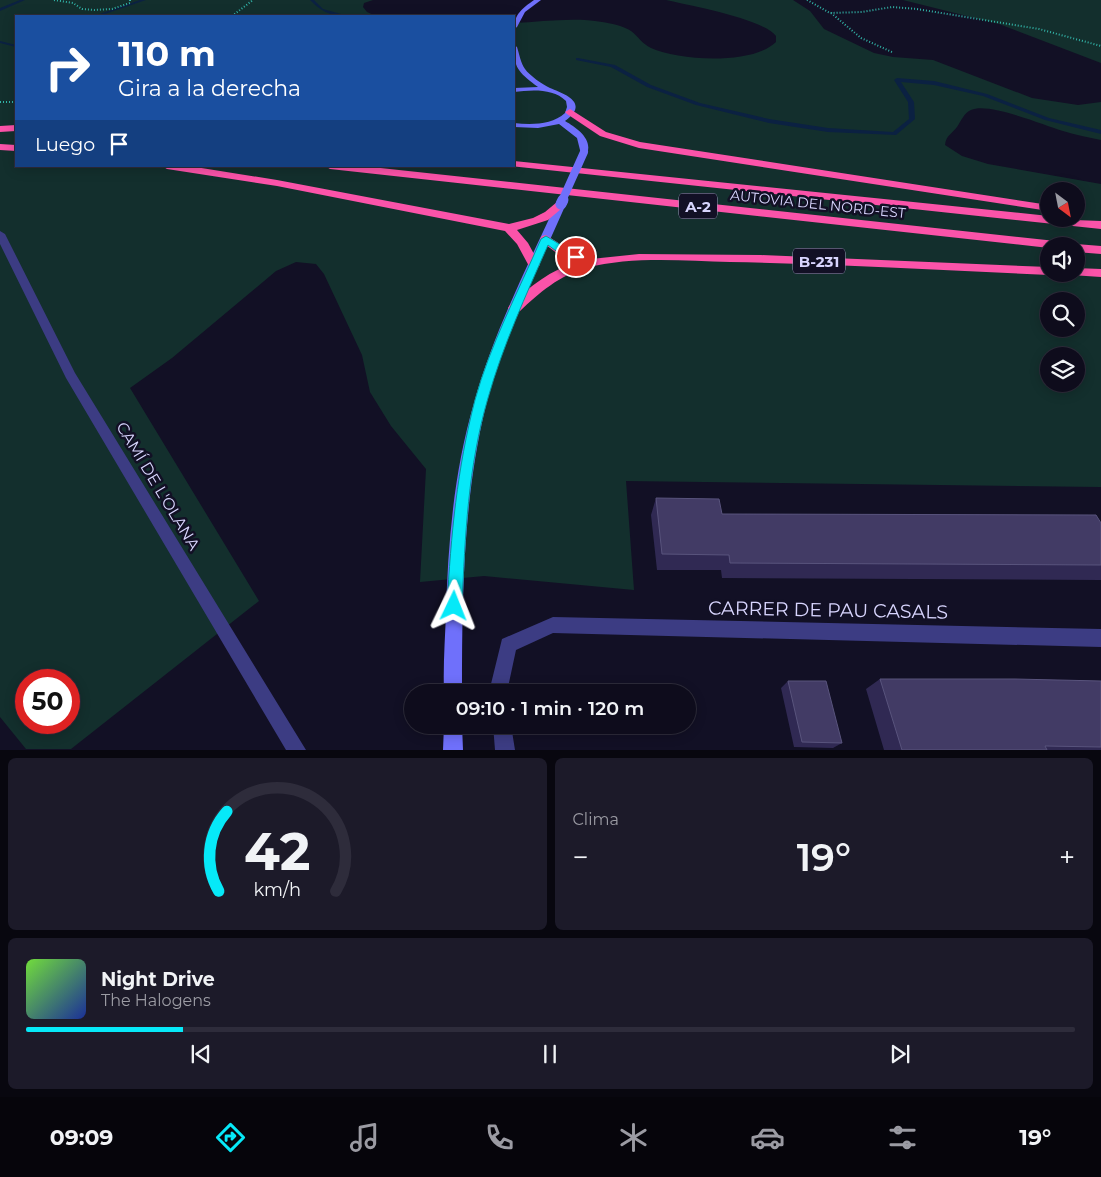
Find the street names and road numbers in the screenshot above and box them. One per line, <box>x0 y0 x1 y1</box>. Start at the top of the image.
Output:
street label: AUTOVIA DEL NORD-EST <box>729 186 907 222</box>
road number: A-2 <box>679 194 717 218</box>
road number: B-231 <box>793 248 845 274</box>
street label: CAMÍ DE L'OLANA <box>112 418 204 554</box>
street label: CARRER DE PAU CASALS <box>708 596 948 624</box>

